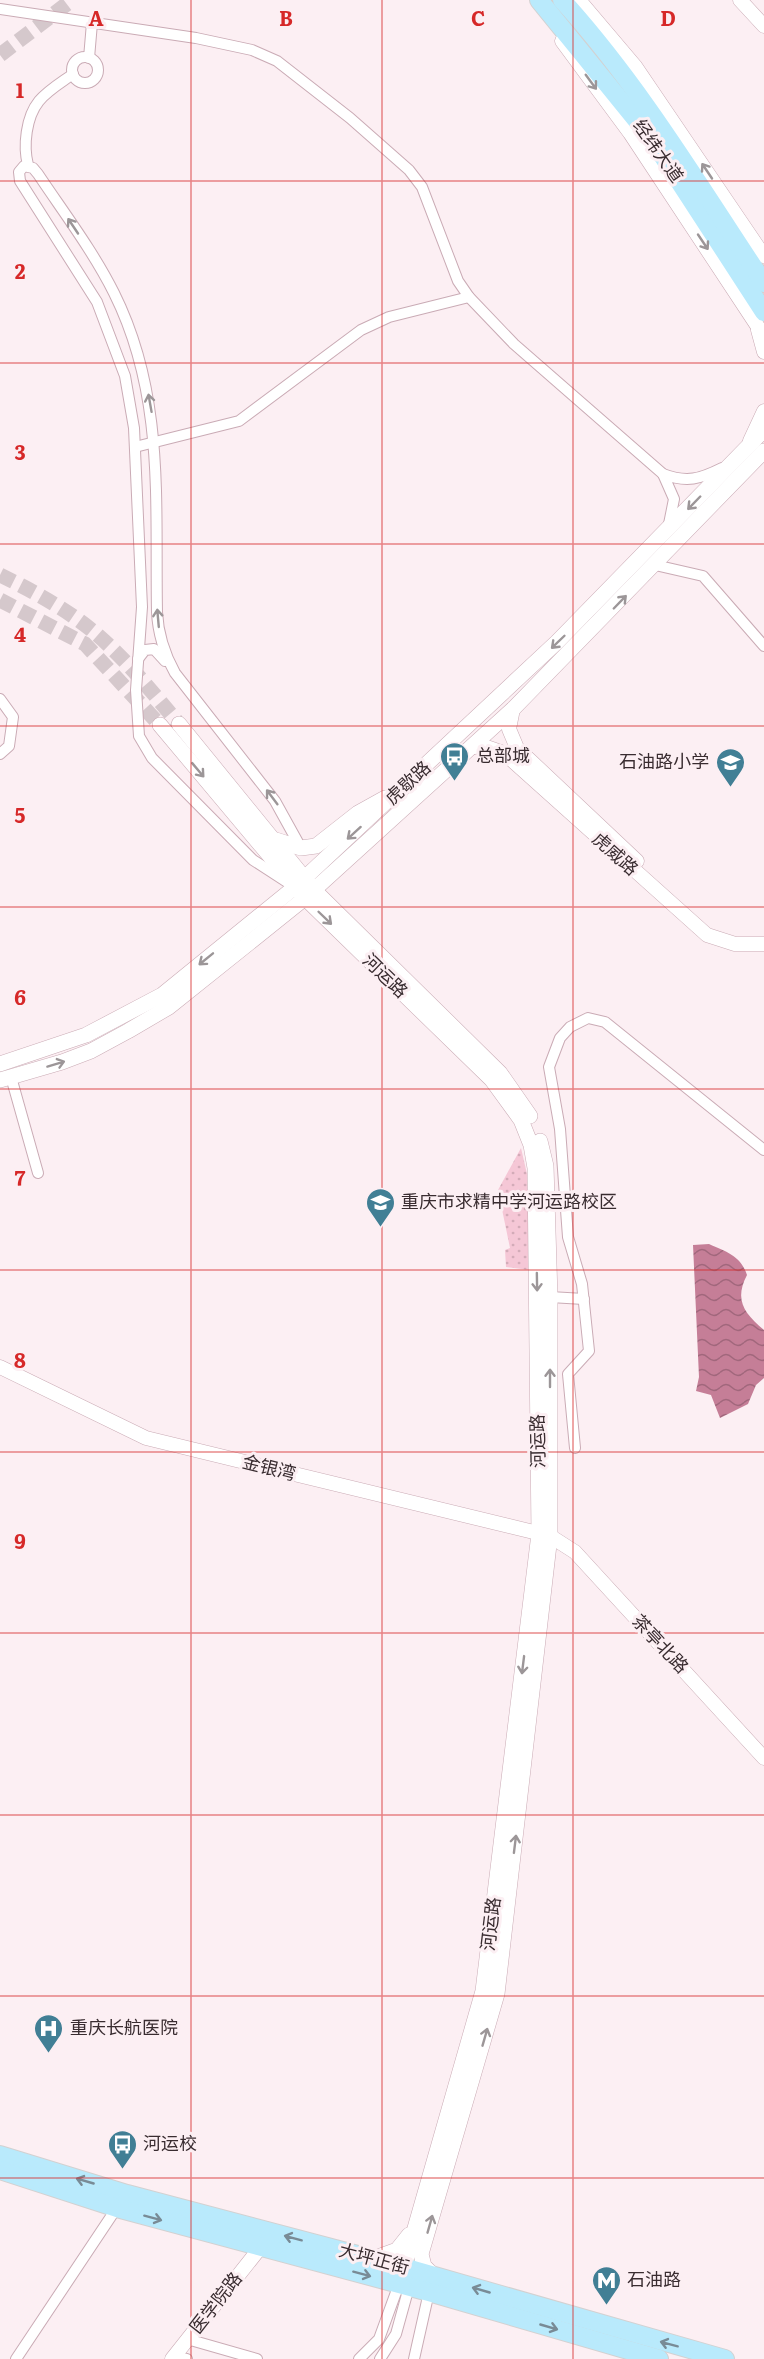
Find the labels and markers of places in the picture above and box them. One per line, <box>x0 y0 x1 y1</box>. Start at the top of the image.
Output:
bus stop icon: 总部城 <box>439 740 471 782</box>
place label: 总部城 <box>476 741 530 768</box>
school or university icon: 石油路小学 <box>714 746 746 788</box>
place label: 石油路小学 <box>619 747 709 774</box>
school or university icon: 重庆市求精中学河运路校区 <box>364 1186 396 1228</box>
place label: 重庆市求精中学河运路校区 <box>401 1187 617 1214</box>
hospital icon: 重庆长航医院 <box>33 2012 65 2054</box>
place label: 重庆长航医院 <box>70 2013 178 2040</box>
bus stop icon: 河运校 <box>106 2128 138 2170</box>
place label: 河运校 <box>143 2129 197 2156</box>
metro station icon: 石油路 <box>590 2264 622 2306</box>
place label: 石油路 <box>627 2265 681 2292</box>

